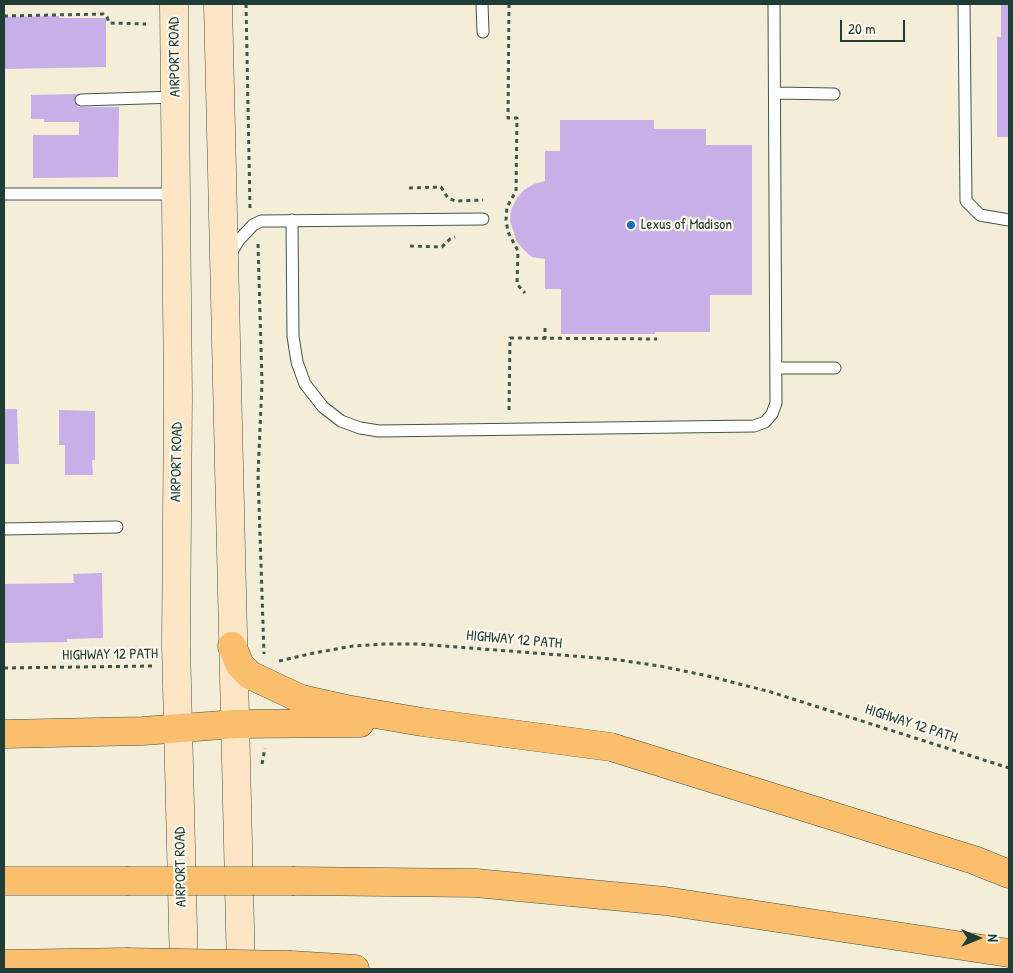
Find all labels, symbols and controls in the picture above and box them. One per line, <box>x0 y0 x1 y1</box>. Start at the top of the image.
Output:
scale bar <box>843 10 908 42</box>
street label: AIRPORT ROAD <box>165 17 185 97</box>
text: 20 m <box>848 18 875 39</box>
place label: Lexus of Madison <box>641 216 732 234</box>
marker: Lexus of Madison <box>625 219 637 231</box>
street label: AIRPORT ROAD <box>167 422 187 502</box>
street label: HIGHWAY 12 PATH <box>465 627 563 653</box>
street label: HIGHWAY 12 PATH <box>62 645 158 665</box>
street label: HIGHWAY 12 PATH <box>863 701 959 747</box>
street label: AIRPORT ROAD <box>171 827 191 907</box>
north arrow <box>953 913 1003 963</box>
text: N <box>984 934 1003 942</box>

